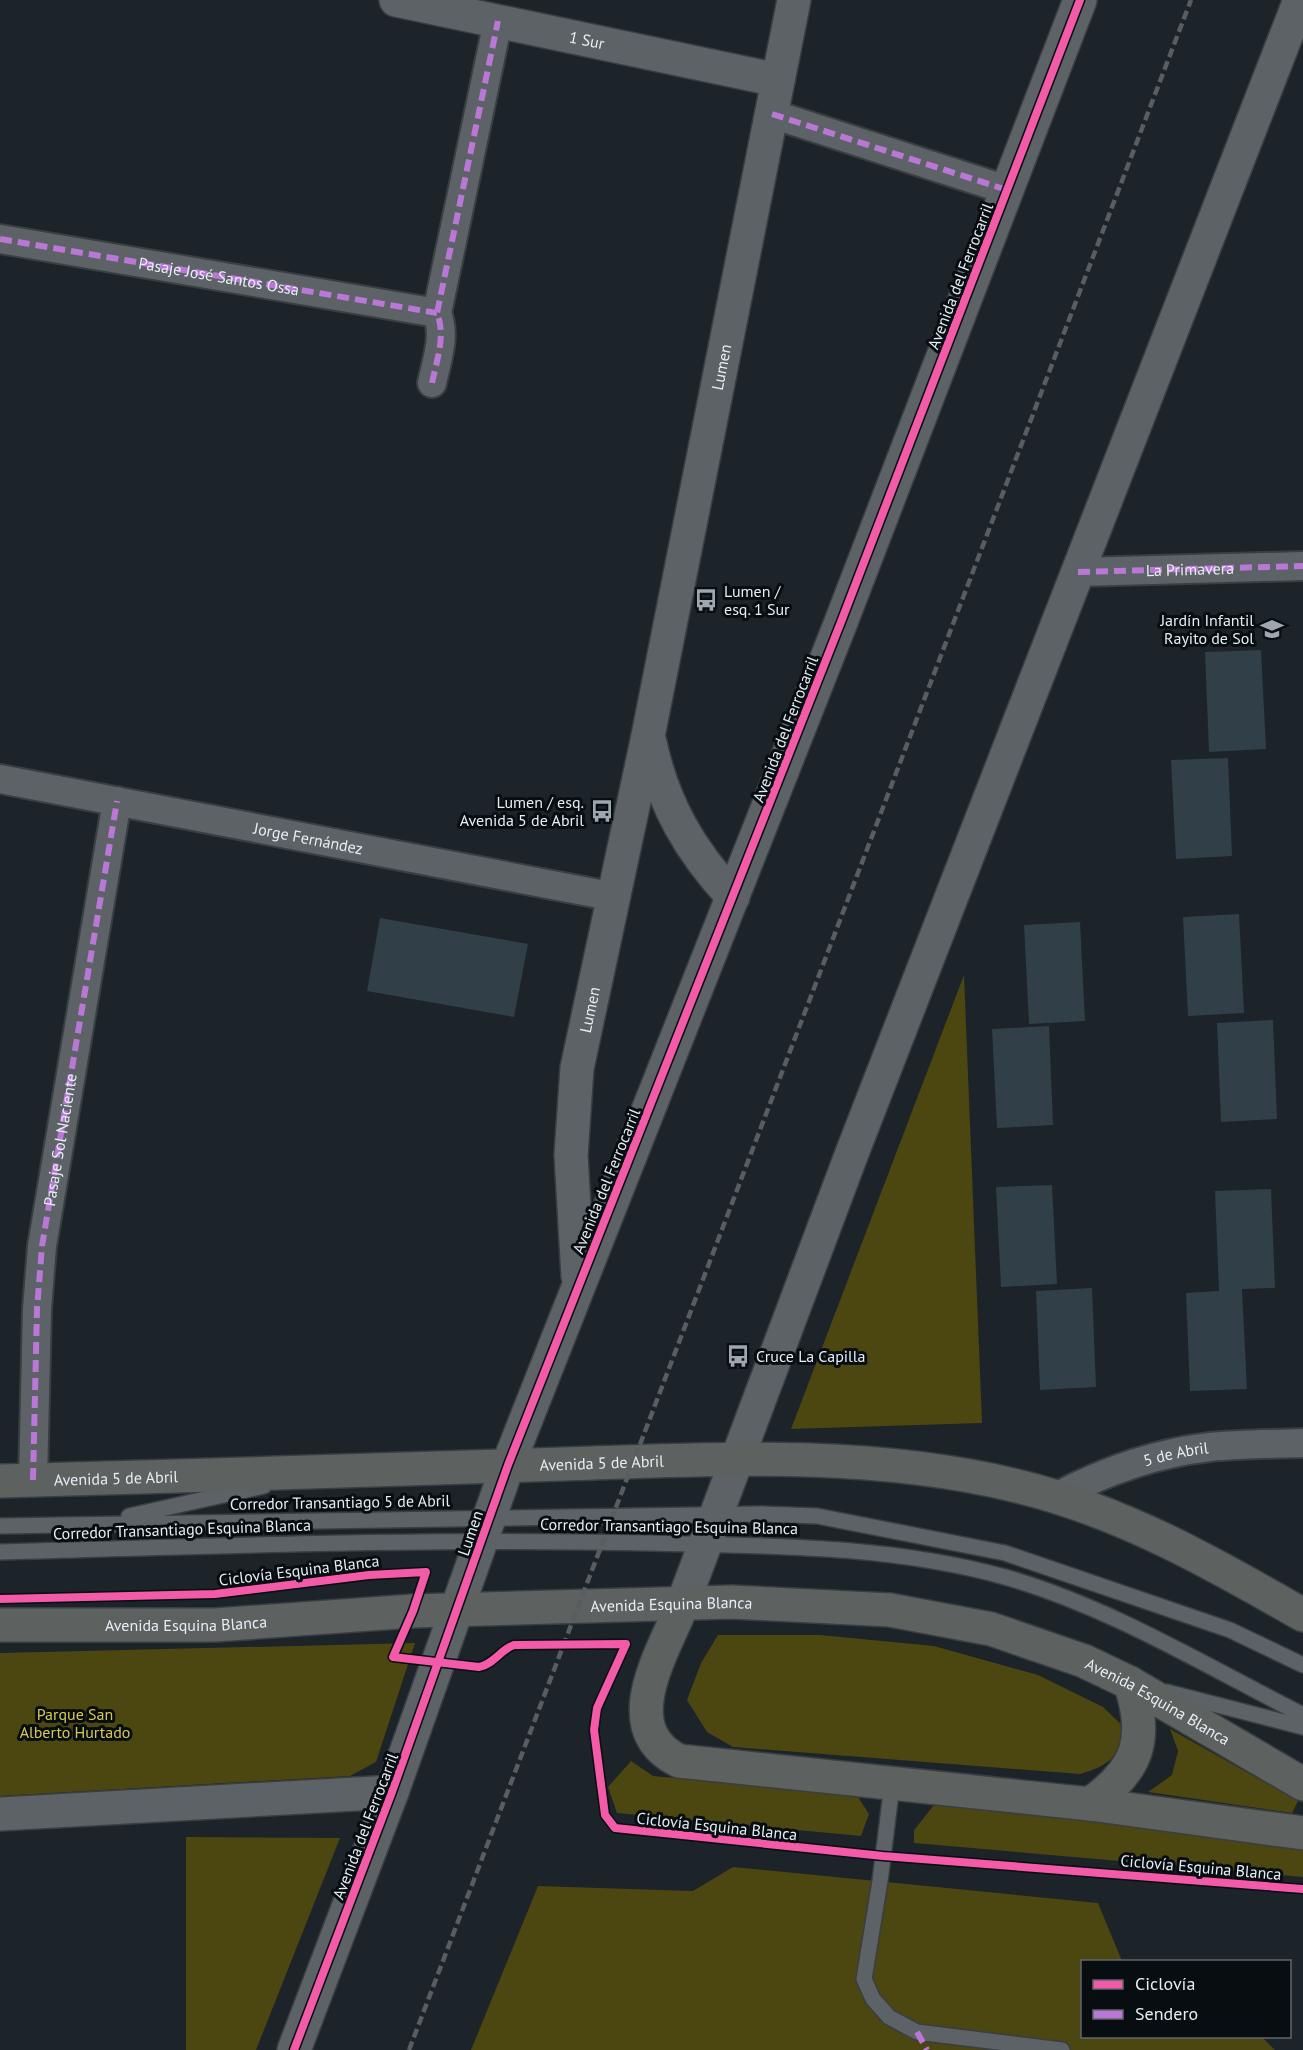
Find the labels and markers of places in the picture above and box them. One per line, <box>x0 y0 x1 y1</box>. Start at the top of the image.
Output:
place label: Lumen / esq. 1 Sur <box>724 581 790 619</box>
bus stop icon: Lumen / esq. 1 Sur <box>693 587 719 613</box>
place label: Jardín Infantil Rayito de Sol <box>1159 610 1254 648</box>
school or university icon: Jardín Infantil Rayito de Sol <box>1259 616 1285 642</box>
place label: Lumen / esq. Avenida 5 de Abril <box>460 792 584 830</box>
bus stop icon: Lumen / esq. Avenida 5 de Abril <box>589 798 615 824</box>
bus stop icon: Cruce La Capilla <box>725 1343 751 1369</box>
place label: Cruce La Capilla <box>756 1346 865 1366</box>

